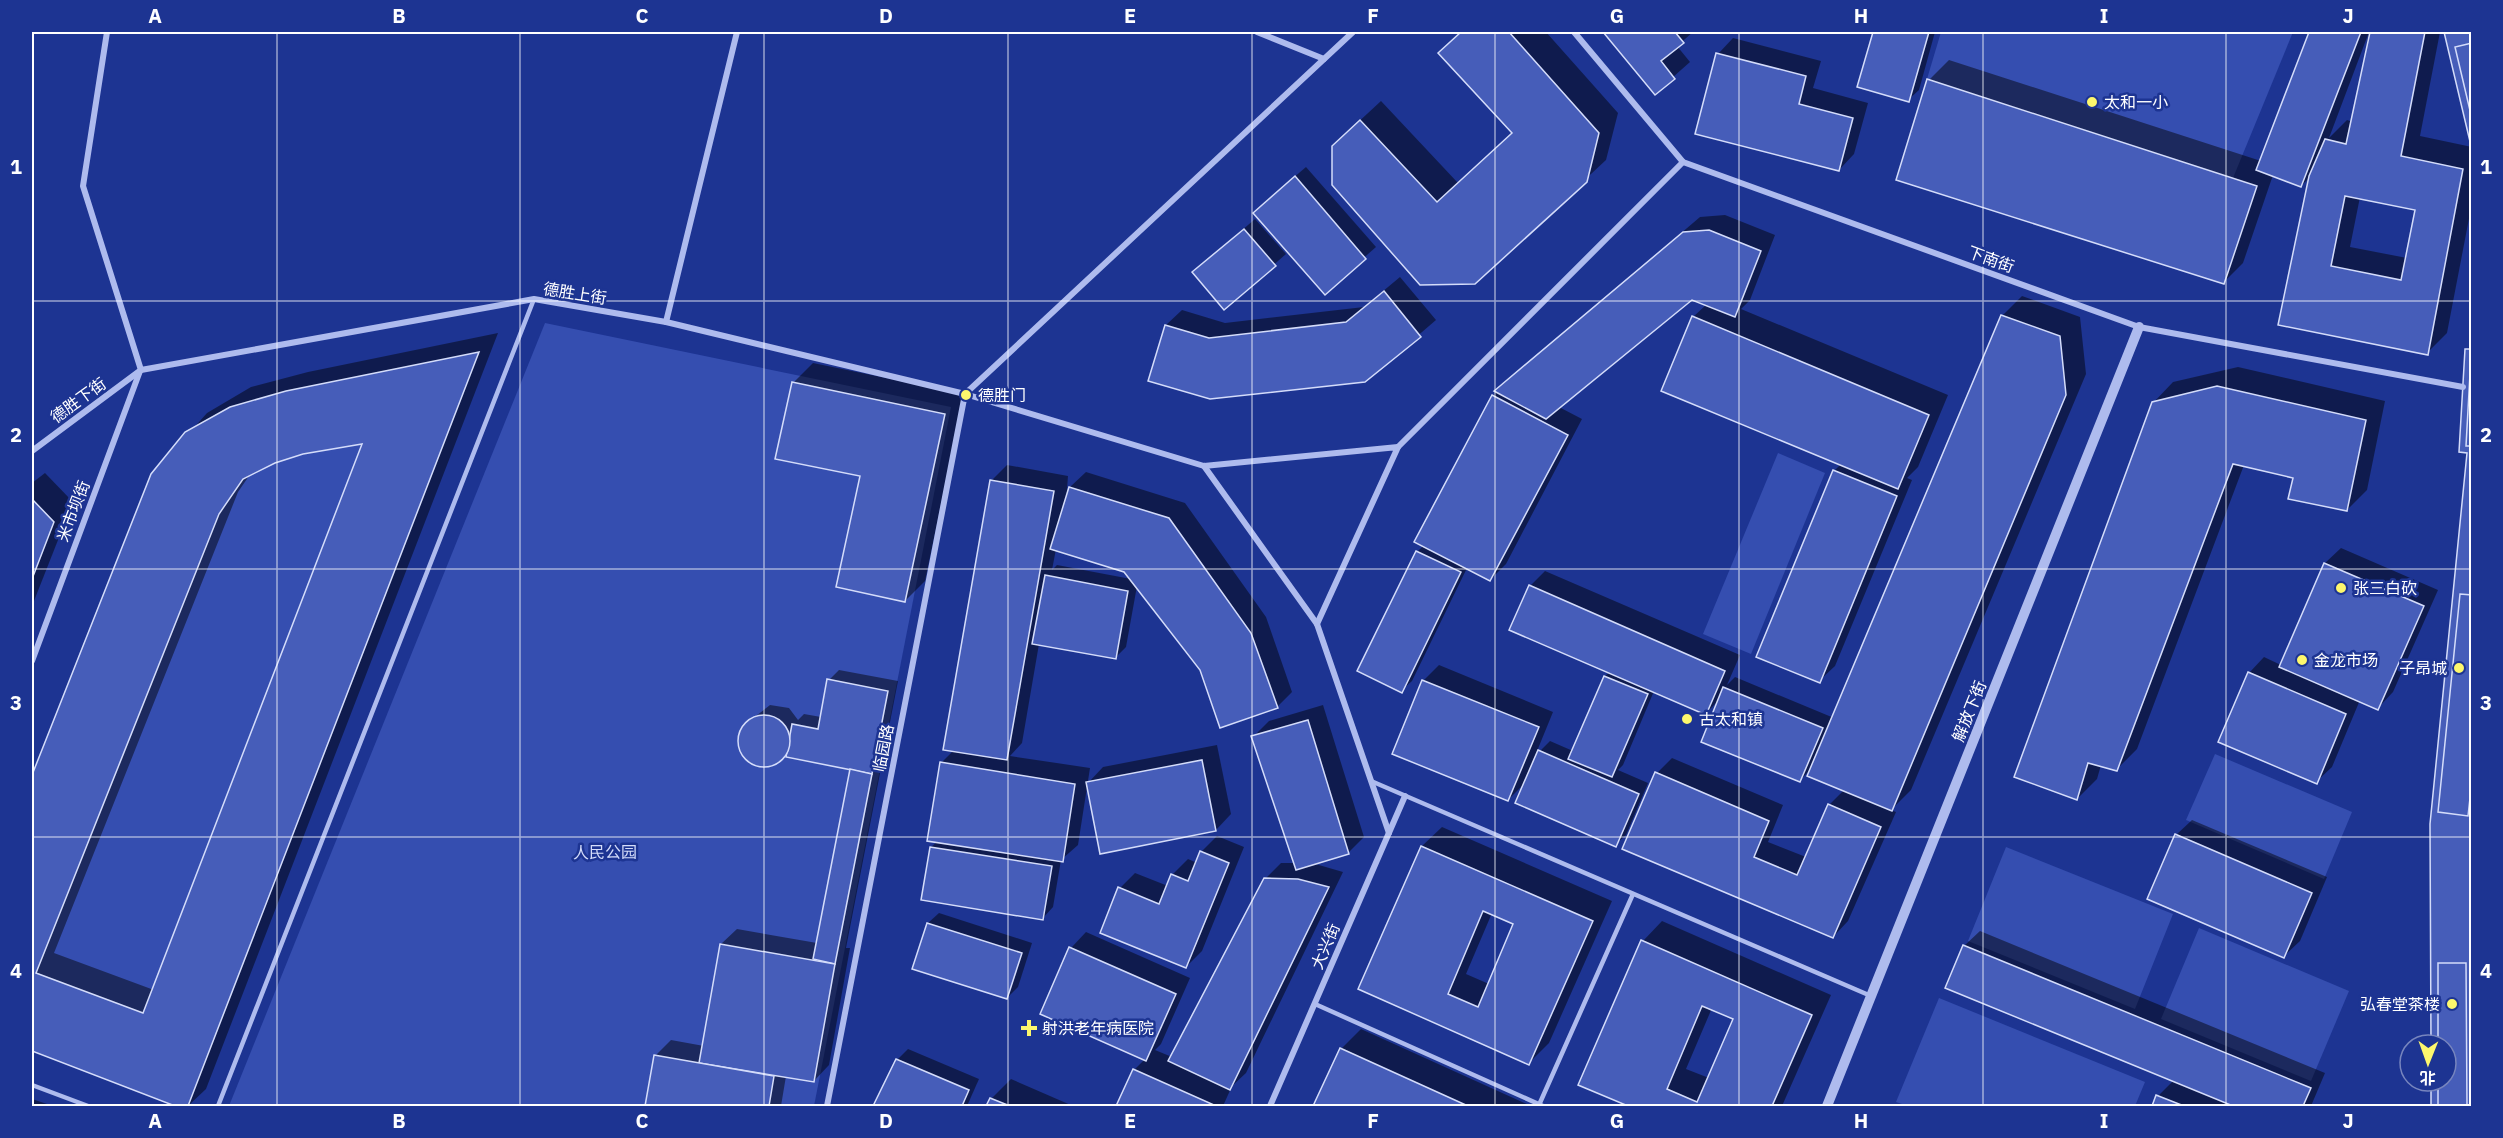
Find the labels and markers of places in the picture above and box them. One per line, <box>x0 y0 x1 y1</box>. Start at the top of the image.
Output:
place label: 太和一小 <box>2104 92 2168 112</box>
marker: 太和一小 <box>2085 95 2099 109</box>
place label: 德胜门 <box>978 385 1026 405</box>
marker: 德胜门 <box>959 388 973 402</box>
place label: 张三白砍 <box>2353 578 2417 598</box>
marker: 张三白砍 <box>2334 581 2348 595</box>
place label: 金龙市场 <box>2314 650 2378 670</box>
marker: 金龙市场 <box>2295 653 2309 667</box>
place label: 子昂城 <box>2399 658 2447 678</box>
marker: 子昂城 <box>2452 661 2466 675</box>
place label: 古太和镇 <box>1699 709 1763 729</box>
marker: 古太和镇 <box>1680 712 1694 726</box>
place label: 弘春堂茶楼 <box>2360 994 2440 1014</box>
marker: 弘春堂茶楼 <box>2445 997 2459 1011</box>
place label: 射洪老年病医院 <box>1042 1018 1154 1038</box>
marker: 射洪老年病医院 <box>1020 1019 1038 1037</box>

